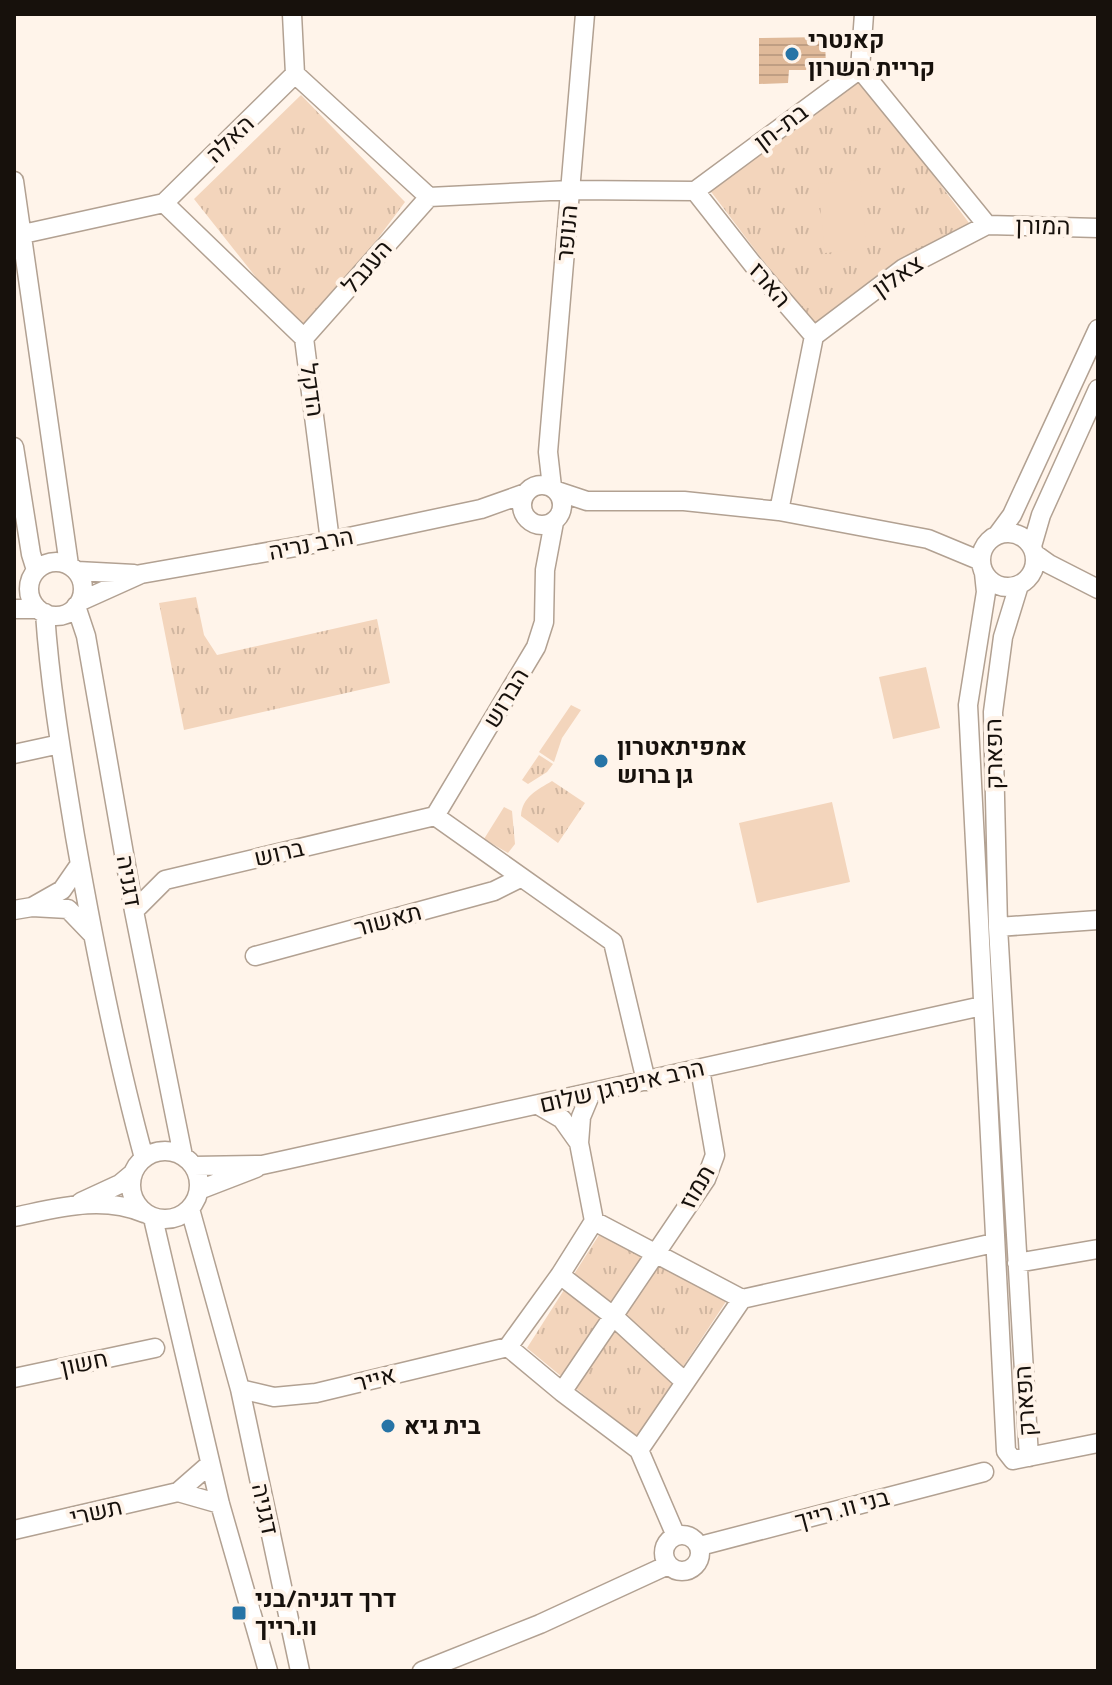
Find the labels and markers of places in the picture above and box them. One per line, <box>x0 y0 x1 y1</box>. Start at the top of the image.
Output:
place label: קאנטרי קריית השרון <box>808 21 935 85</box>
marker: קאנטרי קריית השרון <box>783 45 801 63</box>
place label: אמפיתאטרון גן ברוש <box>617 728 747 792</box>
marker: אמפיתאטרון גן ברוש <box>592 752 610 770</box>
place label: בית גיא <box>404 1407 481 1443</box>
marker: בית גיא <box>379 1417 397 1435</box>
place label: דרך דגניה/בני וו.רייך <box>255 1580 397 1644</box>
marker: דרך דגניה/בני וו.רייך <box>230 1604 248 1622</box>

